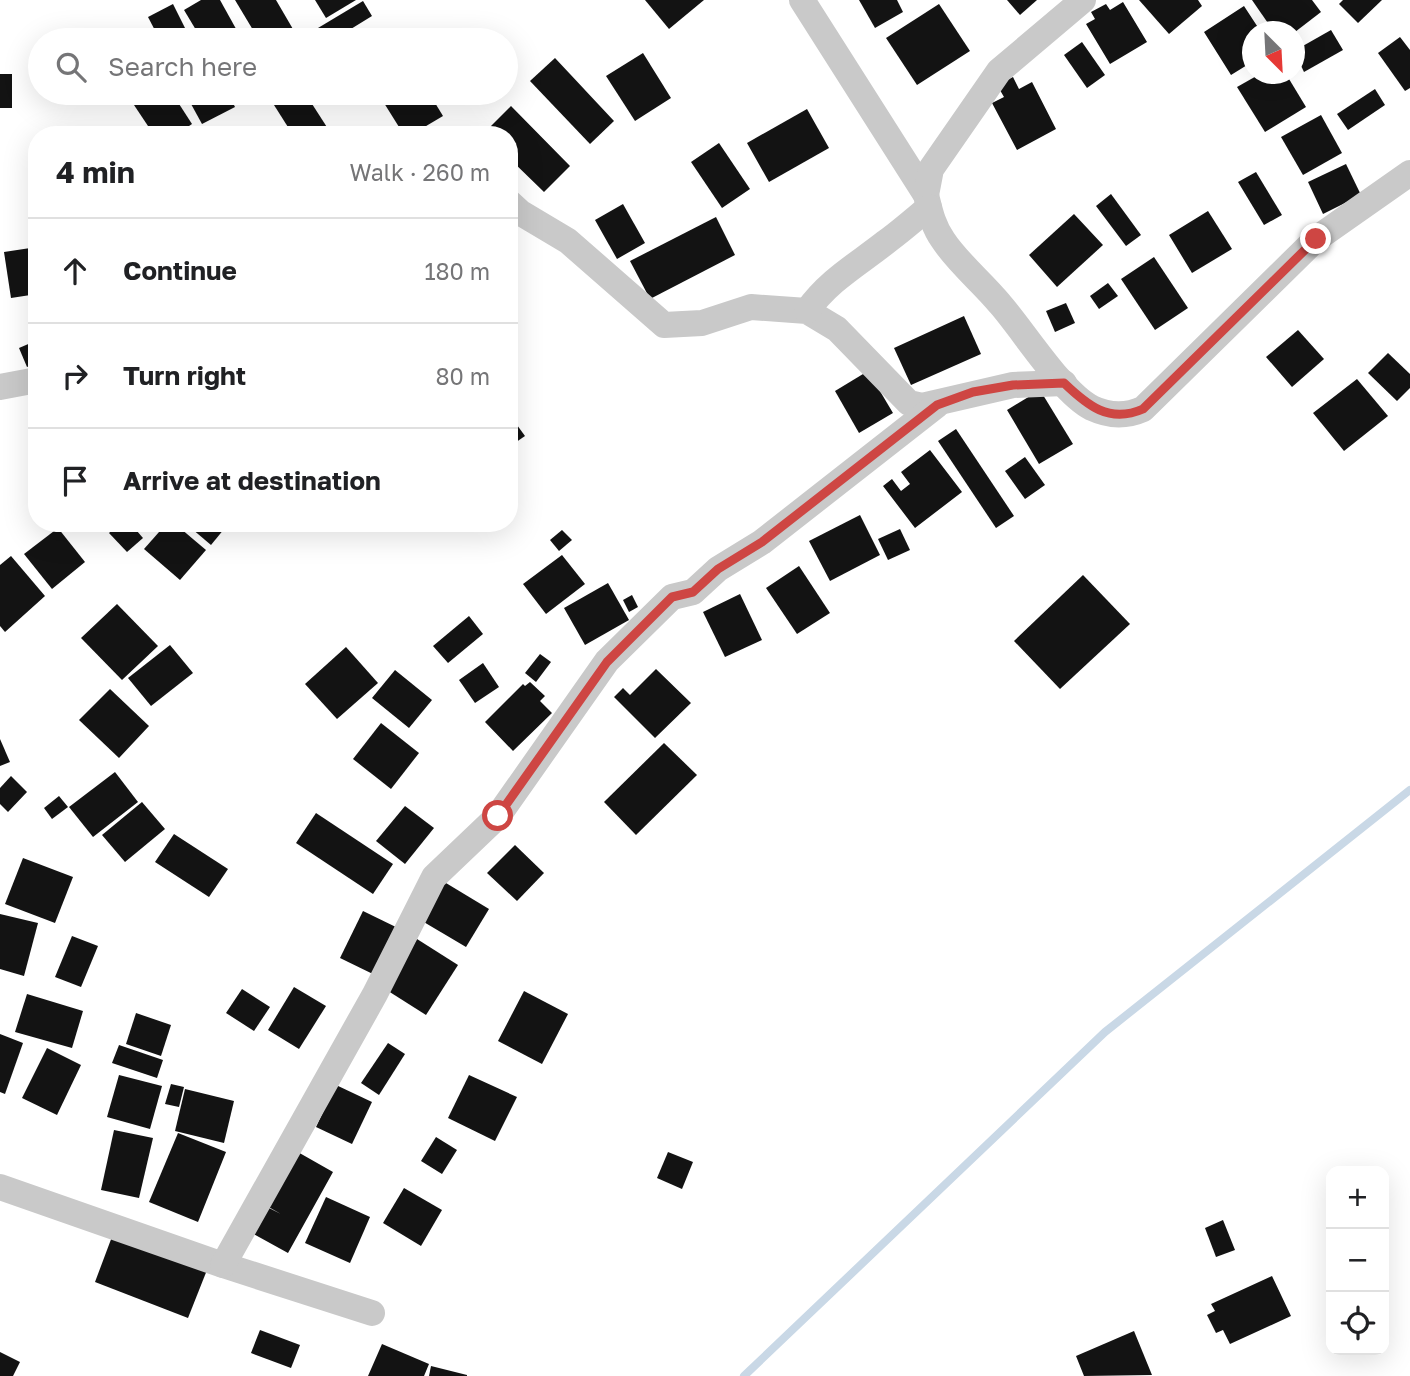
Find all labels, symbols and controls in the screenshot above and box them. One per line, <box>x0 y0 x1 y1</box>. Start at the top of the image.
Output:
north arrow <box>1242 21 1305 84</box>
search box <box>28 28 518 105</box>
icon: search <box>52 48 90 86</box>
text: Search here <box>108 51 257 82</box>
text: 4 min <box>56 154 135 190</box>
text: Walk · 260 m <box>349 158 490 186</box>
route end <box>1300 223 1331 254</box>
icon: ahead <box>56 252 94 290</box>
text: Continue <box>123 255 237 286</box>
text: 180 m <box>424 257 490 285</box>
icon: right <box>56 357 94 395</box>
text: Turn right <box>123 360 246 391</box>
text: 80 m <box>436 362 490 390</box>
icon: arrive <box>56 462 94 500</box>
text: Arrive at destination <box>123 465 381 496</box>
route start <box>482 800 513 831</box>
map controls <box>1326 1166 1389 1355</box>
button: + <box>1326 1166 1389 1229</box>
button: − <box>1326 1229 1389 1292</box>
button: locate <box>1326 1292 1389 1355</box>

